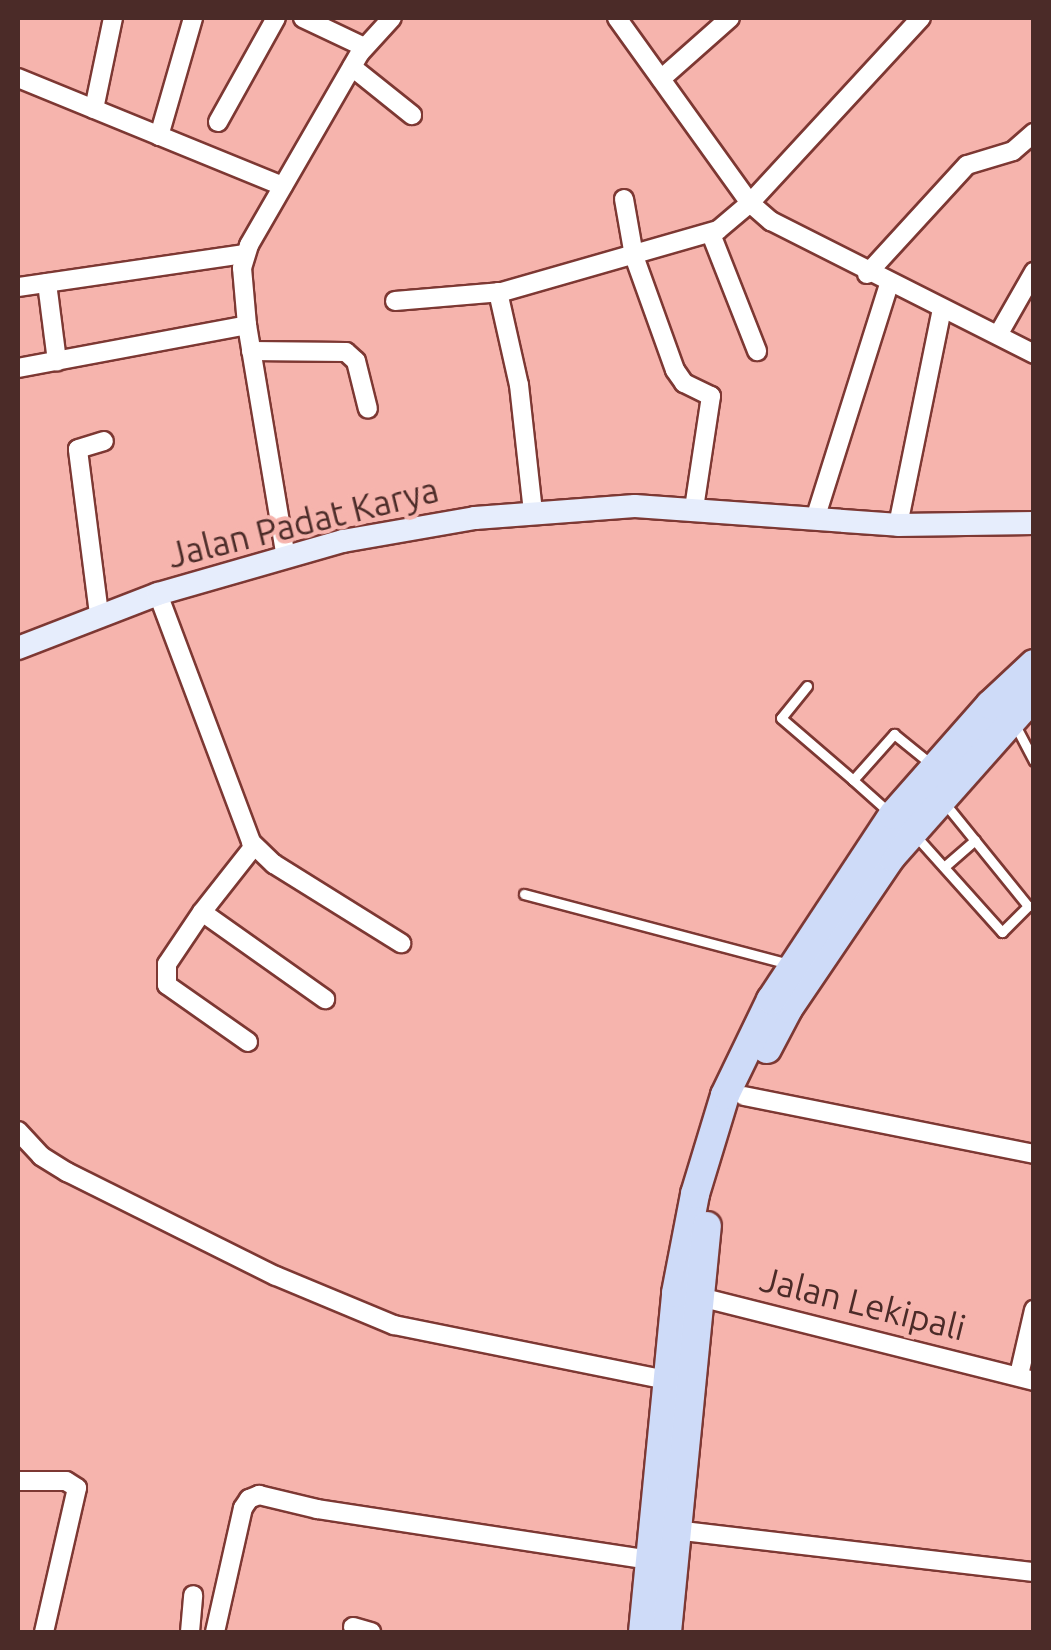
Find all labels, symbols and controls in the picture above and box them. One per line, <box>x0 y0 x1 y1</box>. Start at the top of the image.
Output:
street label: Jalan Padat Karya <box>163 468 443 576</box>
street label: Jalan Lekipali <box>756 1257 970 1349</box>

